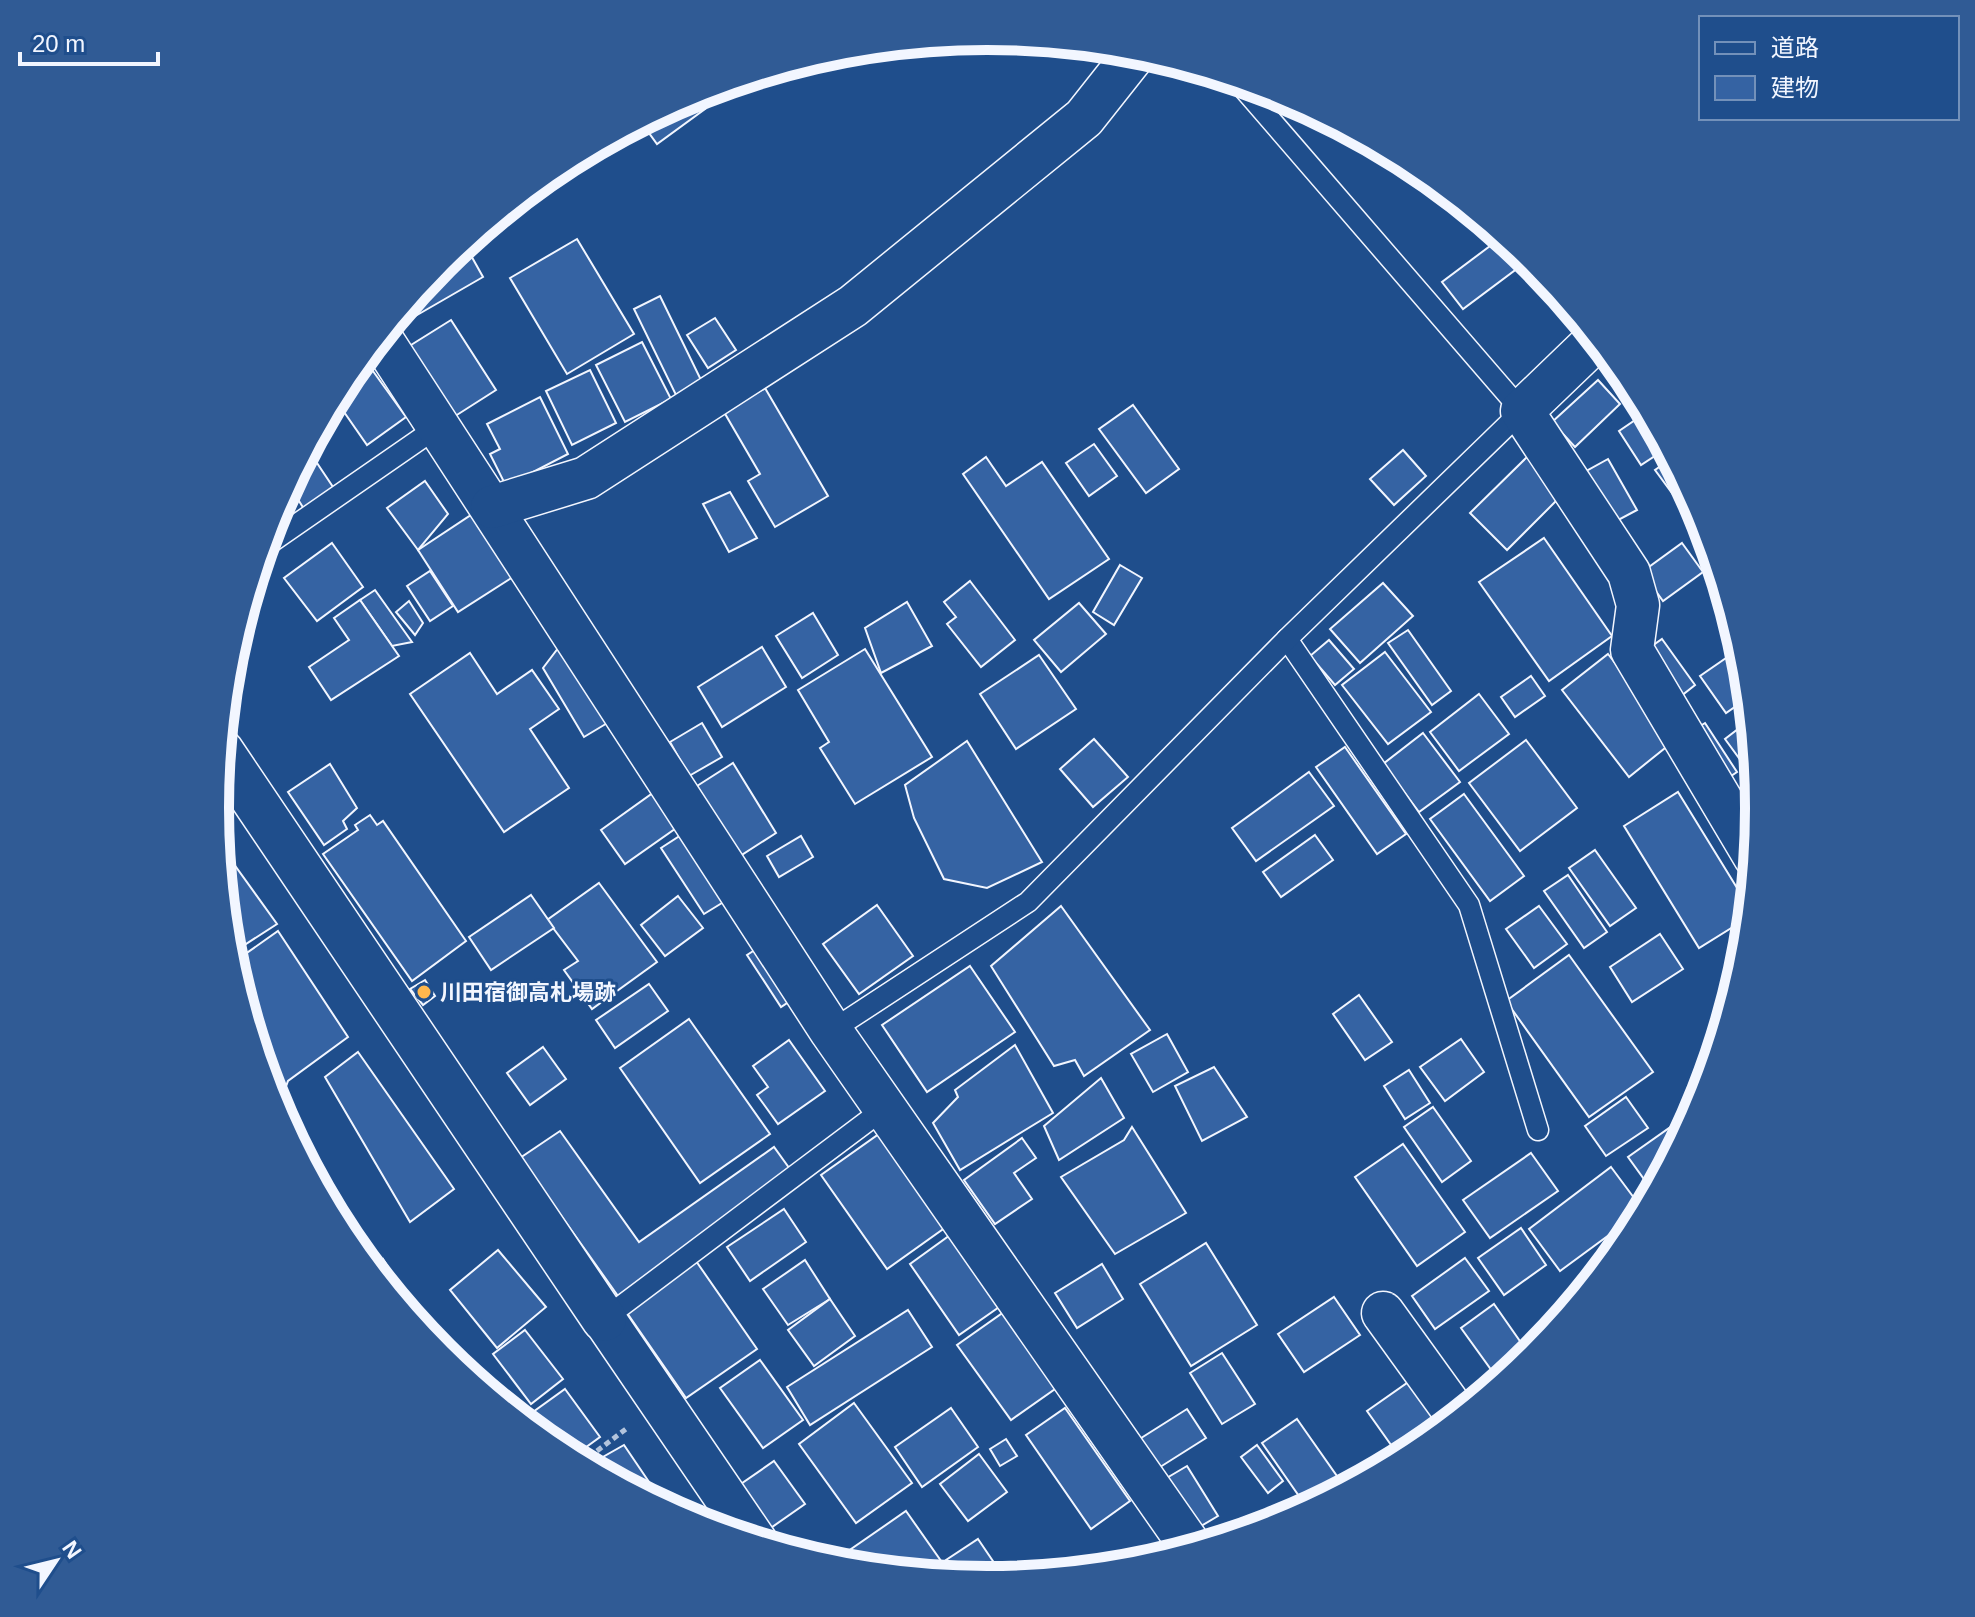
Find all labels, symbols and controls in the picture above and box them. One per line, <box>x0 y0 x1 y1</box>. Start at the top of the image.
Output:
scale bar <box>20 16 158 66</box>
legend <box>1699 16 1959 120</box>
text: 20 m <box>32 30 85 57</box>
text: 道路 <box>1771 34 1819 61</box>
text: 建物 <box>1771 74 1819 101</box>
place label: 川田宿御高札場跡 <box>440 980 616 1005</box>
marker: 川田宿御高札場跡 <box>415 983 433 1001</box>
north arrow <box>16 1521 96 1601</box>
text: N <box>57 1536 87 1563</box>

